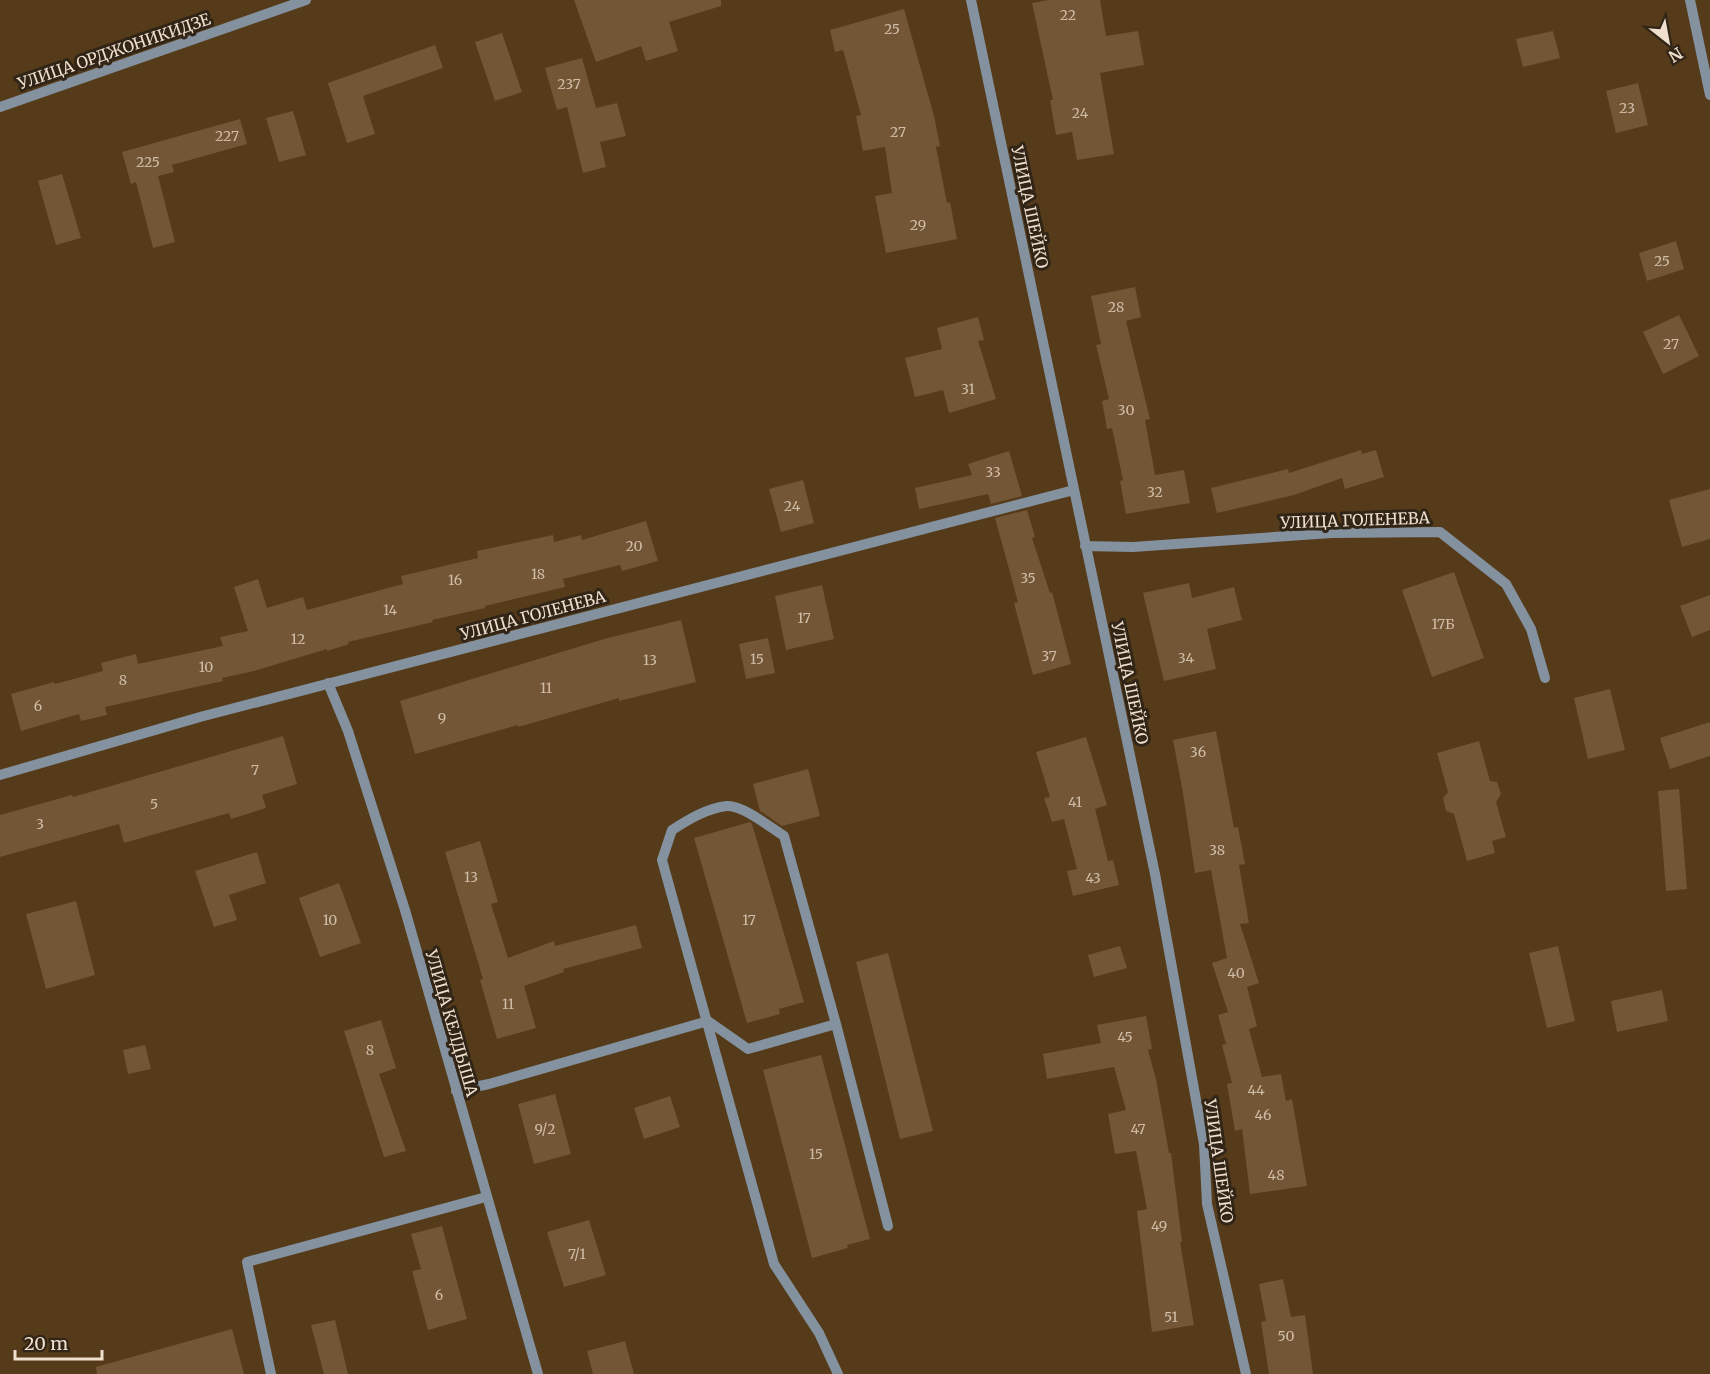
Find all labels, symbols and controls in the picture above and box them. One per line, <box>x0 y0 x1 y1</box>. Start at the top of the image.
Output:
house number: 22 <box>1060 6 1076 24</box>
street label: УЛИЦА ОРДЖОНИКИДЗЕ <box>14 8 214 94</box>
north arrow <box>1638 12 1698 72</box>
house number: 25 <box>884 20 900 38</box>
text: N <box>1665 43 1686 67</box>
house number: 237 <box>557 75 581 93</box>
house number: 23 <box>1619 99 1635 117</box>
house number: 24 <box>1072 104 1089 122</box>
house number: 27 <box>890 123 906 141</box>
house number: 227 <box>215 127 239 145</box>
street label: УЛИЦА ШЕЙКО <box>1007 143 1053 271</box>
house number: 225 <box>136 153 160 171</box>
house number: 29 <box>910 216 926 234</box>
house number: 25 <box>1654 252 1670 270</box>
house number: 28 <box>1108 298 1124 316</box>
house number: 27 <box>1663 335 1679 353</box>
house number: 31 <box>961 380 975 398</box>
house number: 30 <box>1118 401 1134 419</box>
house number: 33 <box>985 463 1001 481</box>
house number: 32 <box>1147 483 1163 501</box>
house number: 24 <box>784 497 801 515</box>
street label: УЛИЦА ГОЛЕНЕВА <box>1279 507 1431 533</box>
house number: 20 <box>625 537 643 555</box>
house number: 18 <box>531 565 545 583</box>
house number: 35 <box>1020 569 1036 587</box>
house number: 16 <box>448 571 462 589</box>
street label: УЛИЦА ГОЛЕНЕВА <box>457 586 608 644</box>
house number: 14 <box>383 601 397 619</box>
house number: 17 <box>797 609 811 627</box>
house number: 17Б <box>1431 615 1455 633</box>
street label: УЛИЦА ШЕЙКО <box>1107 619 1153 747</box>
house number: 12 <box>291 630 305 648</box>
house number: 37 <box>1041 647 1057 665</box>
house number: 34 <box>1178 649 1195 667</box>
house number: 15 <box>750 650 764 668</box>
house number: 13 <box>643 651 657 669</box>
house number: 10 <box>199 658 213 676</box>
house number: 8 <box>119 671 127 689</box>
house number: 11 <box>540 679 552 697</box>
house number: 6 <box>34 697 42 715</box>
house number: 9 <box>438 709 446 727</box>
house number: 36 <box>1190 743 1206 761</box>
house number: 7 <box>251 761 259 779</box>
house number: 41 <box>1068 793 1082 811</box>
house number: 5 <box>150 795 158 813</box>
house number: 3 <box>36 815 44 833</box>
house number: 38 <box>1209 841 1225 859</box>
house number: 13 <box>464 868 478 886</box>
house number: 43 <box>1085 869 1101 887</box>
house number: 10 <box>323 911 337 929</box>
house number: 17 <box>742 911 756 929</box>
street label: УЛИЦА КЕЛДЫША <box>421 946 483 1099</box>
house number: 40 <box>1227 964 1245 982</box>
house number: 11 <box>502 995 514 1013</box>
house number: 45 <box>1117 1028 1133 1046</box>
house number: 8 <box>366 1041 374 1059</box>
house number: 44 <box>1247 1081 1265 1099</box>
street label: УЛИЦА ШЕЙКО <box>1200 1097 1238 1225</box>
house number: 46 <box>1255 1106 1271 1124</box>
house number: 9/2 <box>535 1120 555 1138</box>
house number: 47 <box>1130 1120 1146 1138</box>
house number: 15 <box>809 1145 823 1163</box>
house number: 48 <box>1268 1166 1284 1184</box>
house number: 49 <box>1151 1217 1167 1235</box>
house number: 7/1 <box>568 1245 586 1263</box>
house number: 6 <box>435 1286 443 1304</box>
house number: 51 <box>1164 1308 1178 1326</box>
scale bar <box>15 1323 102 1361</box>
house number: 50 <box>1278 1327 1294 1345</box>
text: 20 m <box>24 1332 68 1355</box>

